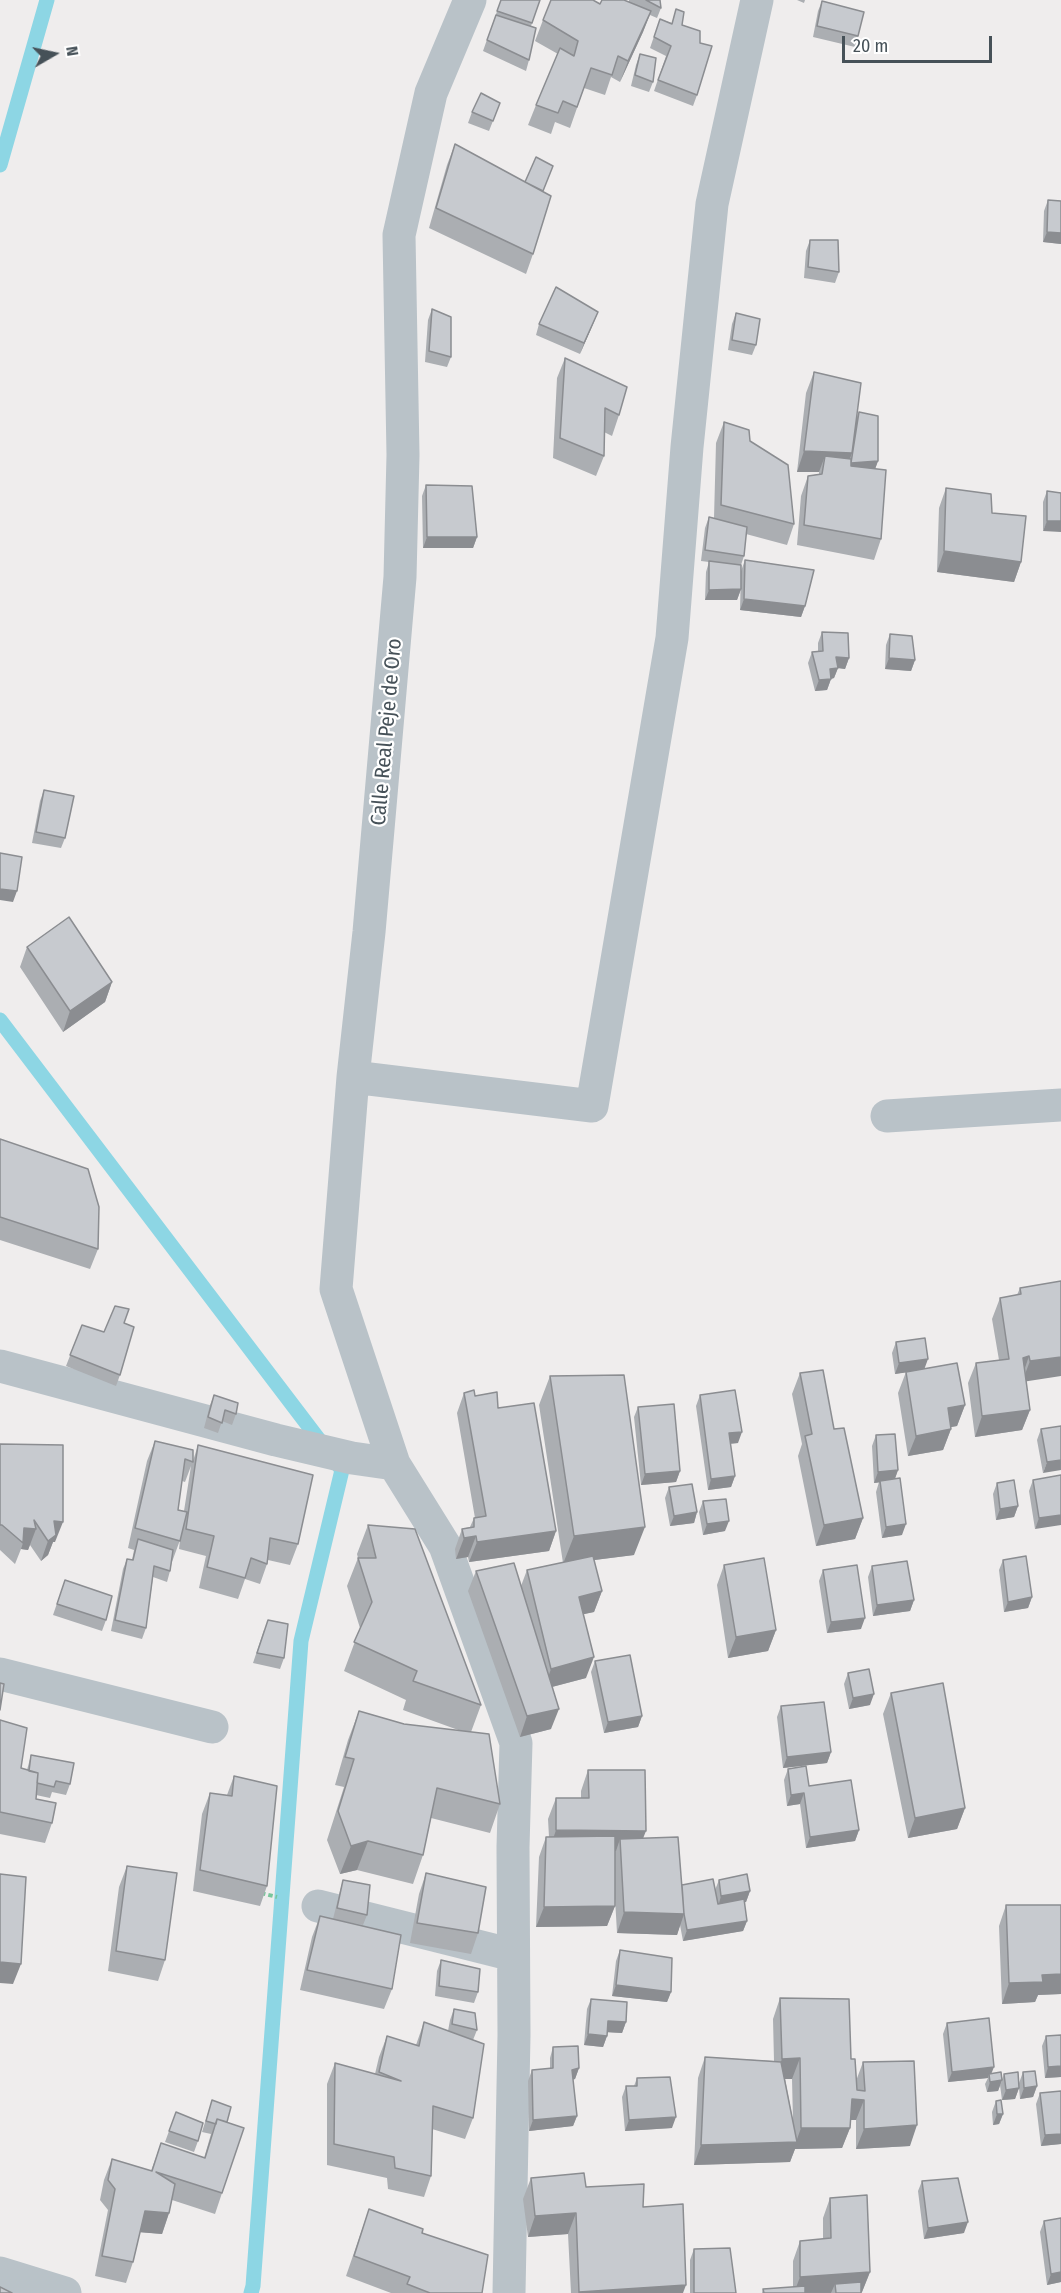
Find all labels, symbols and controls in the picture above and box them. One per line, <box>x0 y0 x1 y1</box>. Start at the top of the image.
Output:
north arrow <box>24 24 84 84</box>
scale bar <box>845 24 995 62</box>
text: 20 m <box>853 35 888 57</box>
text: N <box>62 45 82 57</box>
street label: Calle Real Peje de Oro <box>366 637 408 827</box>

